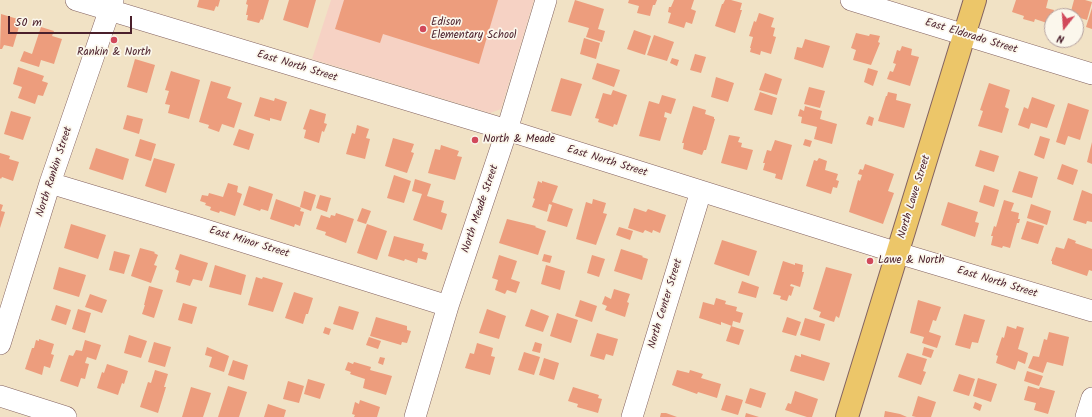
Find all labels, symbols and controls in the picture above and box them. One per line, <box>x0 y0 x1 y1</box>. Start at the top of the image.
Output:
scale bar <box>10 8 134 34</box>
north arrow <box>1044 8 1084 48</box>
text: 50 m <box>15 13 42 32</box>
place label: Edison Elementary School <box>431 16 517 42</box>
street label: East Eldorado Street <box>923 17 1019 57</box>
marker: Edison Elementary School <box>418 24 428 34</box>
text: N <box>1055 29 1067 48</box>
marker: Rankin & North <box>109 35 119 45</box>
place label: Rankin & North <box>77 46 151 60</box>
street label: East North Street <box>255 48 339 86</box>
street label: North Rankin Street <box>34 125 76 219</box>
place label: North & Meade <box>483 133 555 147</box>
marker: North & Meade <box>470 135 480 145</box>
street label: East North Street <box>565 143 649 181</box>
street label: North Lawe Street <box>896 154 934 240</box>
street label: North Meade Street <box>460 163 502 255</box>
street label: East Minor Street <box>207 225 291 261</box>
place label: Lawe & North <box>878 254 944 268</box>
marker: Lawe & North <box>865 256 875 266</box>
street label: North Center Street <box>646 258 686 350</box>
street label: East North Street <box>955 264 1039 302</box>

